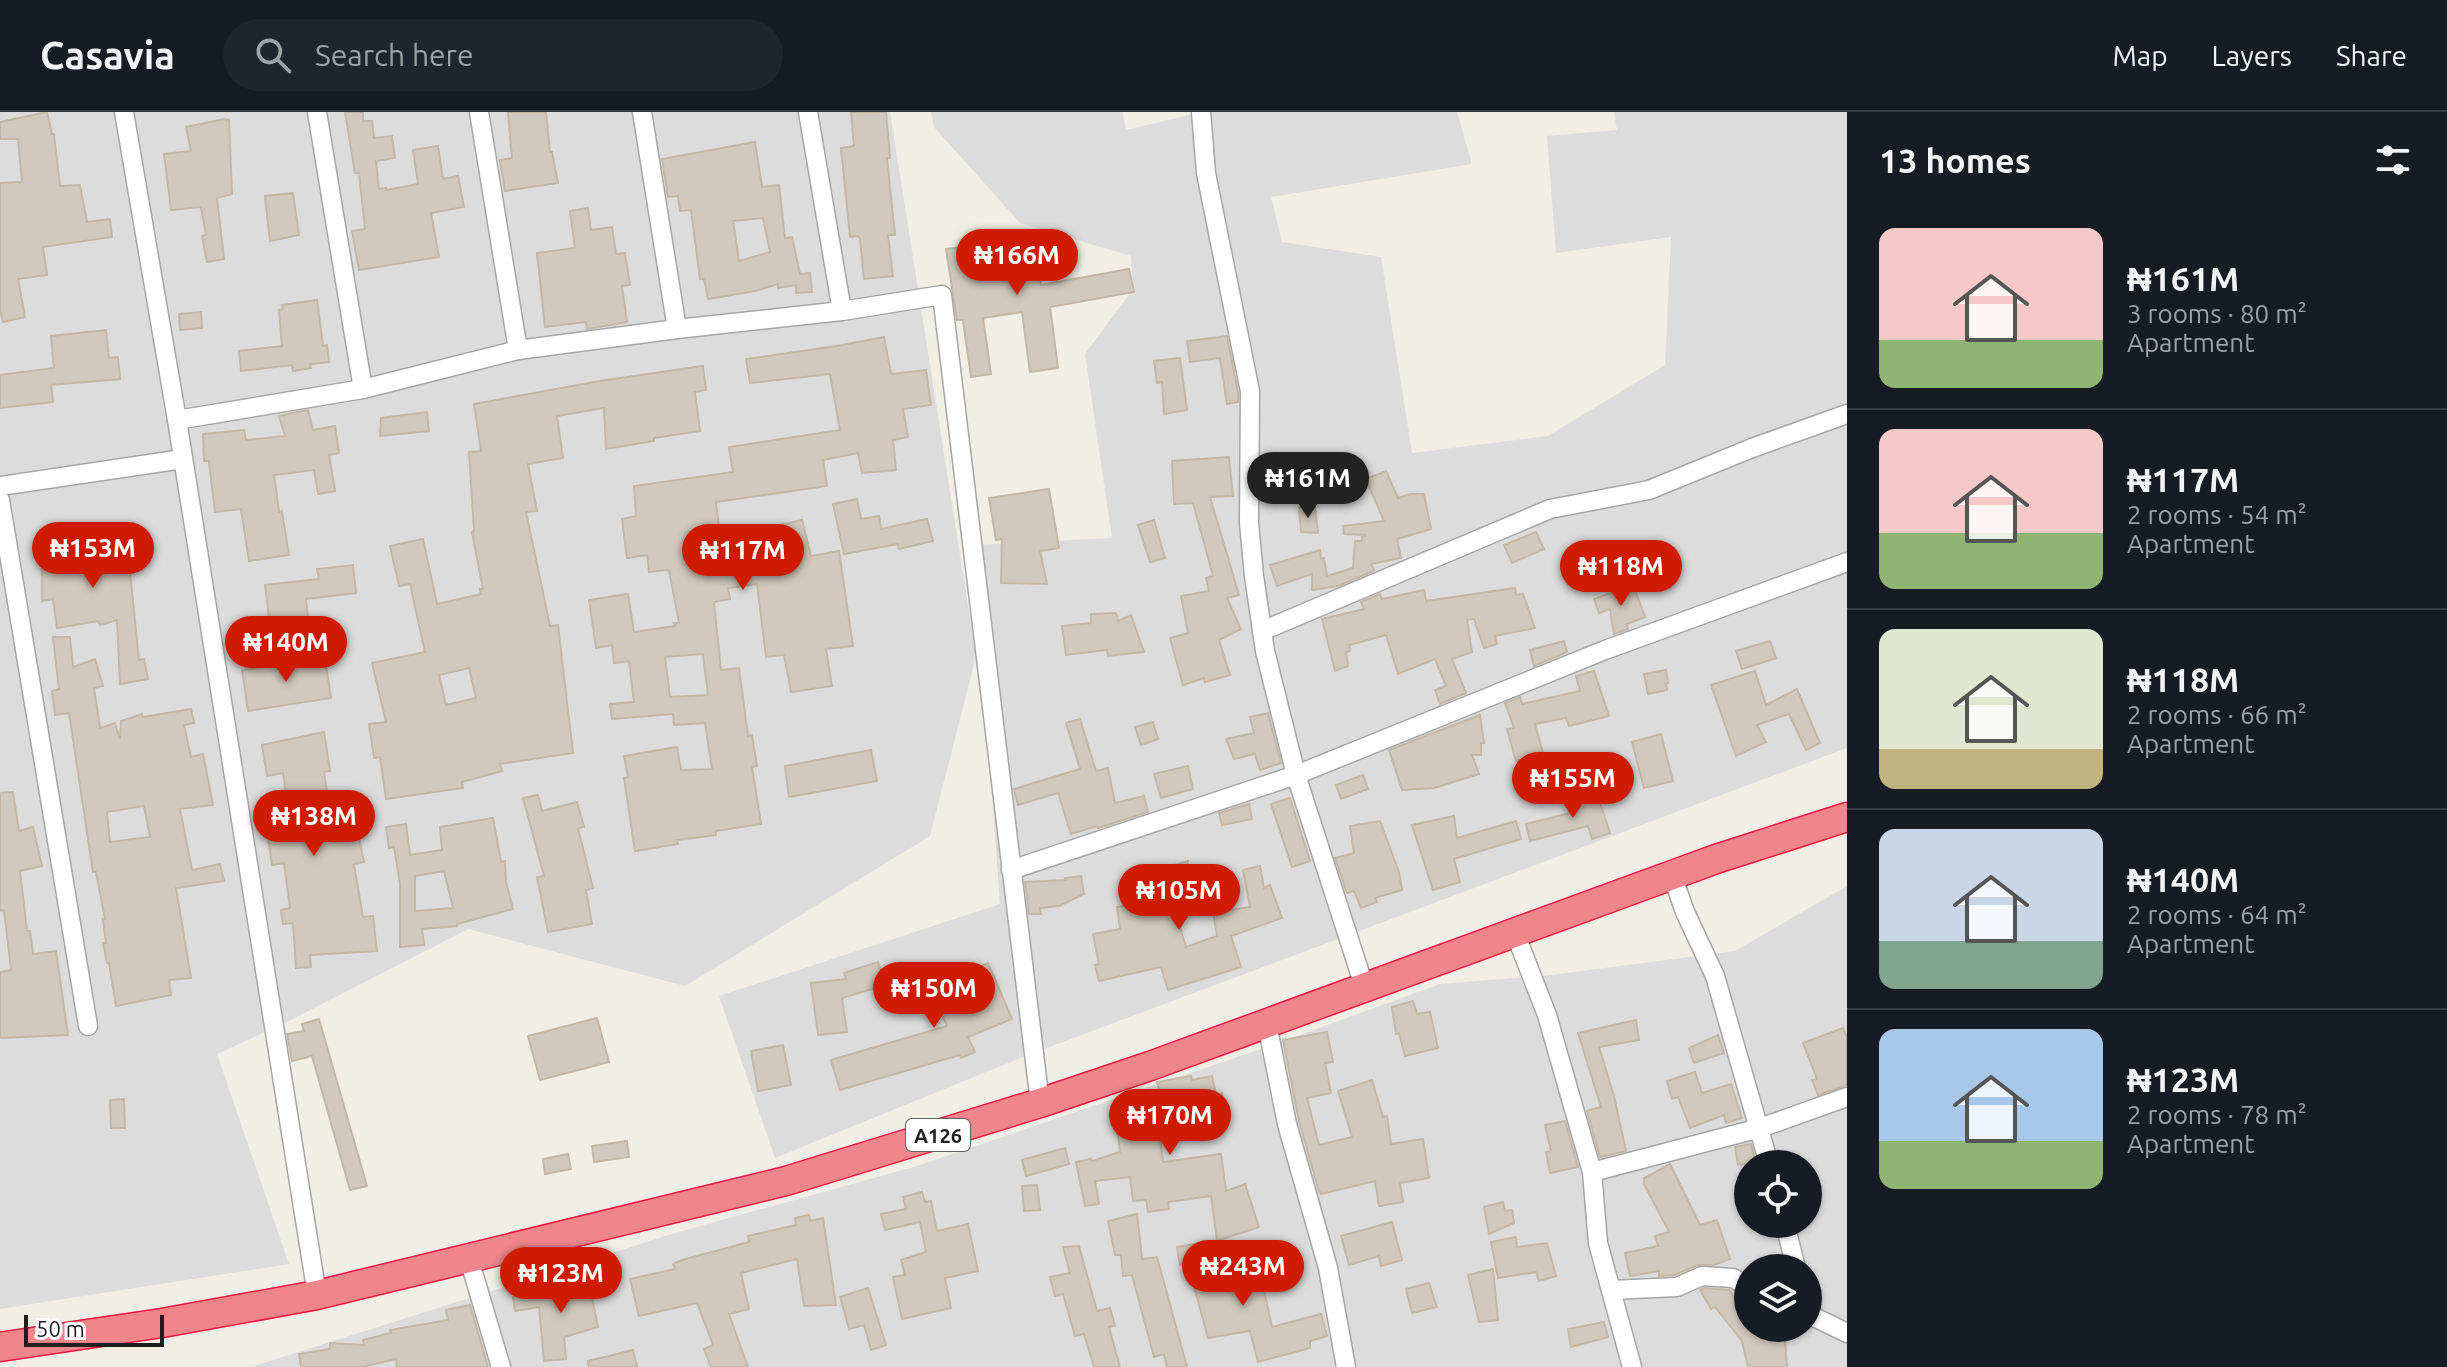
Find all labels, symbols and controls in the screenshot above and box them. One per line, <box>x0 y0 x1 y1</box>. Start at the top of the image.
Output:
search box <box>223 19 783 91</box>
icon: search <box>251 33 295 77</box>
text: Casavia <box>40 34 175 76</box>
text: Search here <box>315 38 474 72</box>
text: Map <box>2112 40 2168 71</box>
text: Layers <box>2212 40 2292 71</box>
text: Share <box>2336 40 2407 71</box>
icon: filters <box>2371 138 2415 182</box>
text: 13 homes <box>1879 141 2031 179</box>
pin: ₦166M <box>961 229 1073 297</box>
text: ₦166M <box>974 240 1060 269</box>
text: ₦161M <box>2127 259 2239 297</box>
icon: home <box>1943 260 2039 356</box>
text: 3 rooms · 80 m² <box>2127 299 2307 328</box>
text: Apartment <box>2127 328 2254 357</box>
pin: ₦161M <box>1252 452 1364 520</box>
text: ₦117M <box>2127 460 2239 498</box>
icon: home <box>1943 461 2039 557</box>
text: ₦161M <box>1265 463 1351 492</box>
text: 2 rooms · 54 m² <box>2127 500 2307 529</box>
pin: ₦153M <box>37 522 149 590</box>
pin: ₦117M <box>687 524 799 592</box>
text: Apartment <box>2127 529 2254 558</box>
text: ₦153M <box>50 533 136 562</box>
text: ₦117M <box>700 535 786 564</box>
pin: ₦118M <box>1565 540 1677 608</box>
text: ₦118M <box>1578 551 1664 580</box>
pin: ₦140M <box>230 616 342 684</box>
text: ₦140M <box>243 627 329 656</box>
text: ₦118M <box>2127 660 2239 698</box>
icon: home <box>1943 661 2039 757</box>
text: 2 rooms · 66 m² <box>2127 700 2307 729</box>
text: Apartment <box>2127 729 2254 758</box>
pin: ₦155M <box>1517 752 1629 820</box>
text: ₦155M <box>1530 763 1616 792</box>
pin: ₦138M <box>258 790 370 858</box>
text: ₦138M <box>271 801 357 830</box>
text: ₦140M <box>2127 860 2239 898</box>
icon: home <box>1943 861 2039 957</box>
pin: ₦105M <box>1123 864 1235 932</box>
text: ₦105M <box>1136 875 1222 904</box>
text: 2 rooms · 64 m² <box>2127 900 2307 929</box>
text: Apartment <box>2127 929 2254 958</box>
pin: ₦150M <box>878 962 990 1030</box>
text: ₦150M <box>891 973 977 1002</box>
text: ₦123M <box>2127 1060 2239 1098</box>
icon: home <box>1943 1061 2039 1157</box>
pin: ₦170M <box>1114 1089 1226 1157</box>
text: ₦170M <box>1127 1100 1213 1129</box>
text: 2 rooms · 78 m² <box>2127 1100 2307 1129</box>
road number: A126 <box>906 1119 970 1151</box>
text: Apartment <box>2127 1129 2254 1158</box>
map controls <box>1734 1150 1822 1342</box>
button: locate <box>1734 1150 1822 1238</box>
pin: ₦243M <box>1187 1240 1299 1308</box>
pin: ₦123M <box>505 1247 617 1315</box>
text: ₦243M <box>1200 1251 1286 1280</box>
button: layers <box>1734 1254 1822 1342</box>
text: ₦123M <box>518 1258 604 1287</box>
scale bar <box>24 1311 164 1347</box>
text: 50 m <box>36 1316 85 1341</box>

